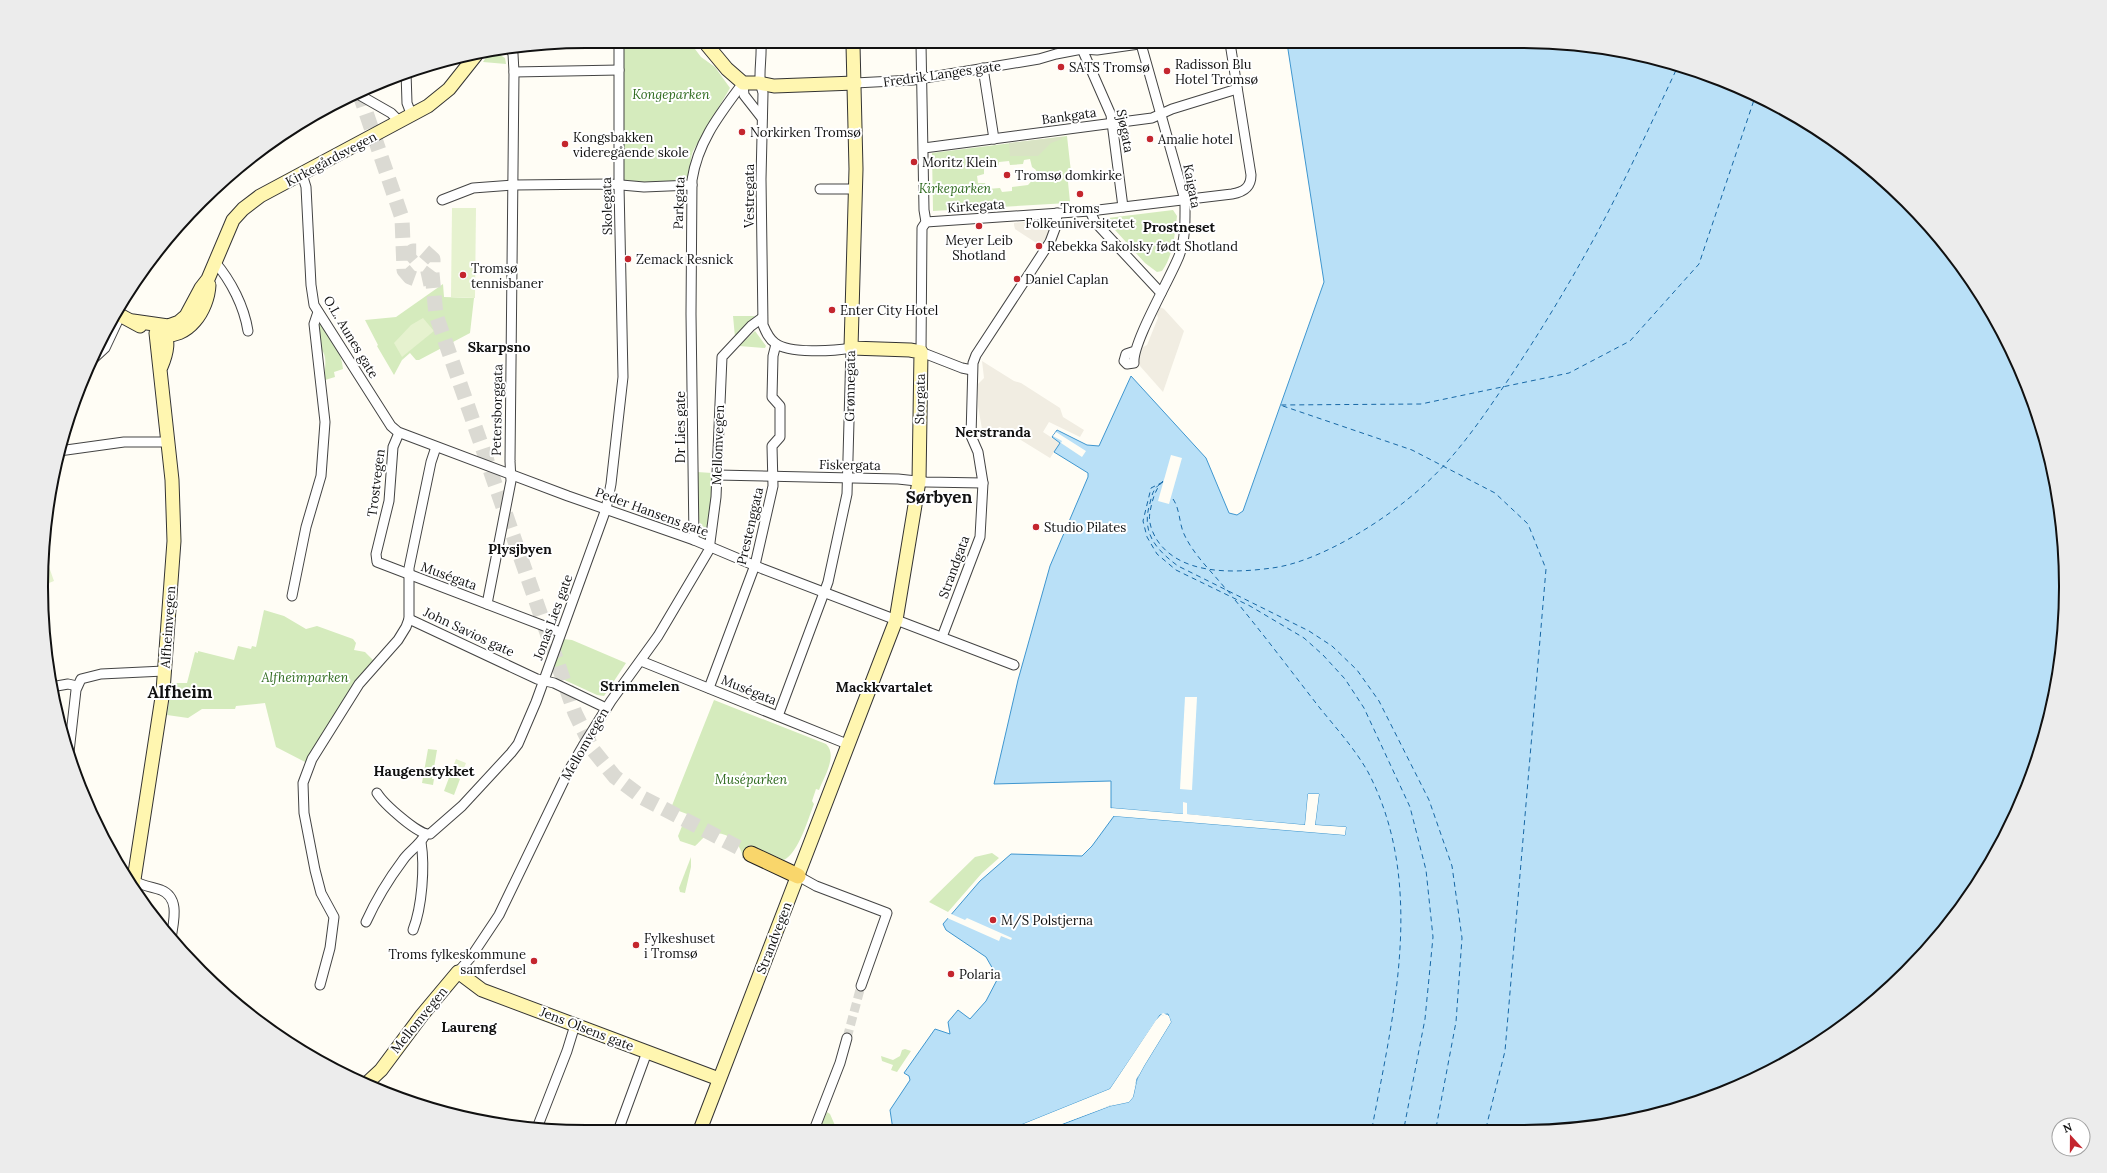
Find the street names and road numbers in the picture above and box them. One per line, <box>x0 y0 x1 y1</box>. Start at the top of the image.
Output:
street label: Fredrik Langes gate <box>882 57 1002 91</box>
street label: Bankgata <box>1040 104 1098 128</box>
street label: Sjøgata <box>1112 108 1138 154</box>
street label: Kirkegårdsvegen <box>282 128 380 190</box>
street label: Kaigata <box>1179 162 1205 210</box>
street label: Vestregata <box>741 164 758 229</box>
street label: Parkgata <box>670 176 688 230</box>
street label: Skolegata <box>598 177 616 235</box>
street label: Kirkegata <box>947 195 1006 216</box>
street label: O.L. Aunes gate <box>320 293 382 381</box>
street label: Grønnegata <box>841 350 859 422</box>
street label: Petersborggata <box>488 364 506 456</box>
street label: Storgata <box>911 373 929 425</box>
street label: Dr Lies gate <box>672 391 689 463</box>
street label: Mellomvegen <box>708 404 728 486</box>
street label: Trostvegen <box>363 448 389 518</box>
street label: Fiskergata <box>819 456 881 474</box>
street label: Peder Hansens gate <box>593 484 711 540</box>
street label: Prestenggata <box>733 485 767 566</box>
street label: Strandgata <box>935 533 973 601</box>
street label: Muségata <box>419 558 480 594</box>
street label: Jonas Lies gate <box>529 572 576 663</box>
street label: Alfheimvegen <box>157 585 179 670</box>
street label: John Savios gate <box>420 603 517 661</box>
street label: Muségata <box>719 671 779 709</box>
street label: Mellomvegen <box>557 705 613 783</box>
street label: Strandvegen <box>752 899 796 976</box>
street label: Mellomvegen <box>387 983 451 1057</box>
street label: Jens Olsens gate <box>537 1003 636 1055</box>

